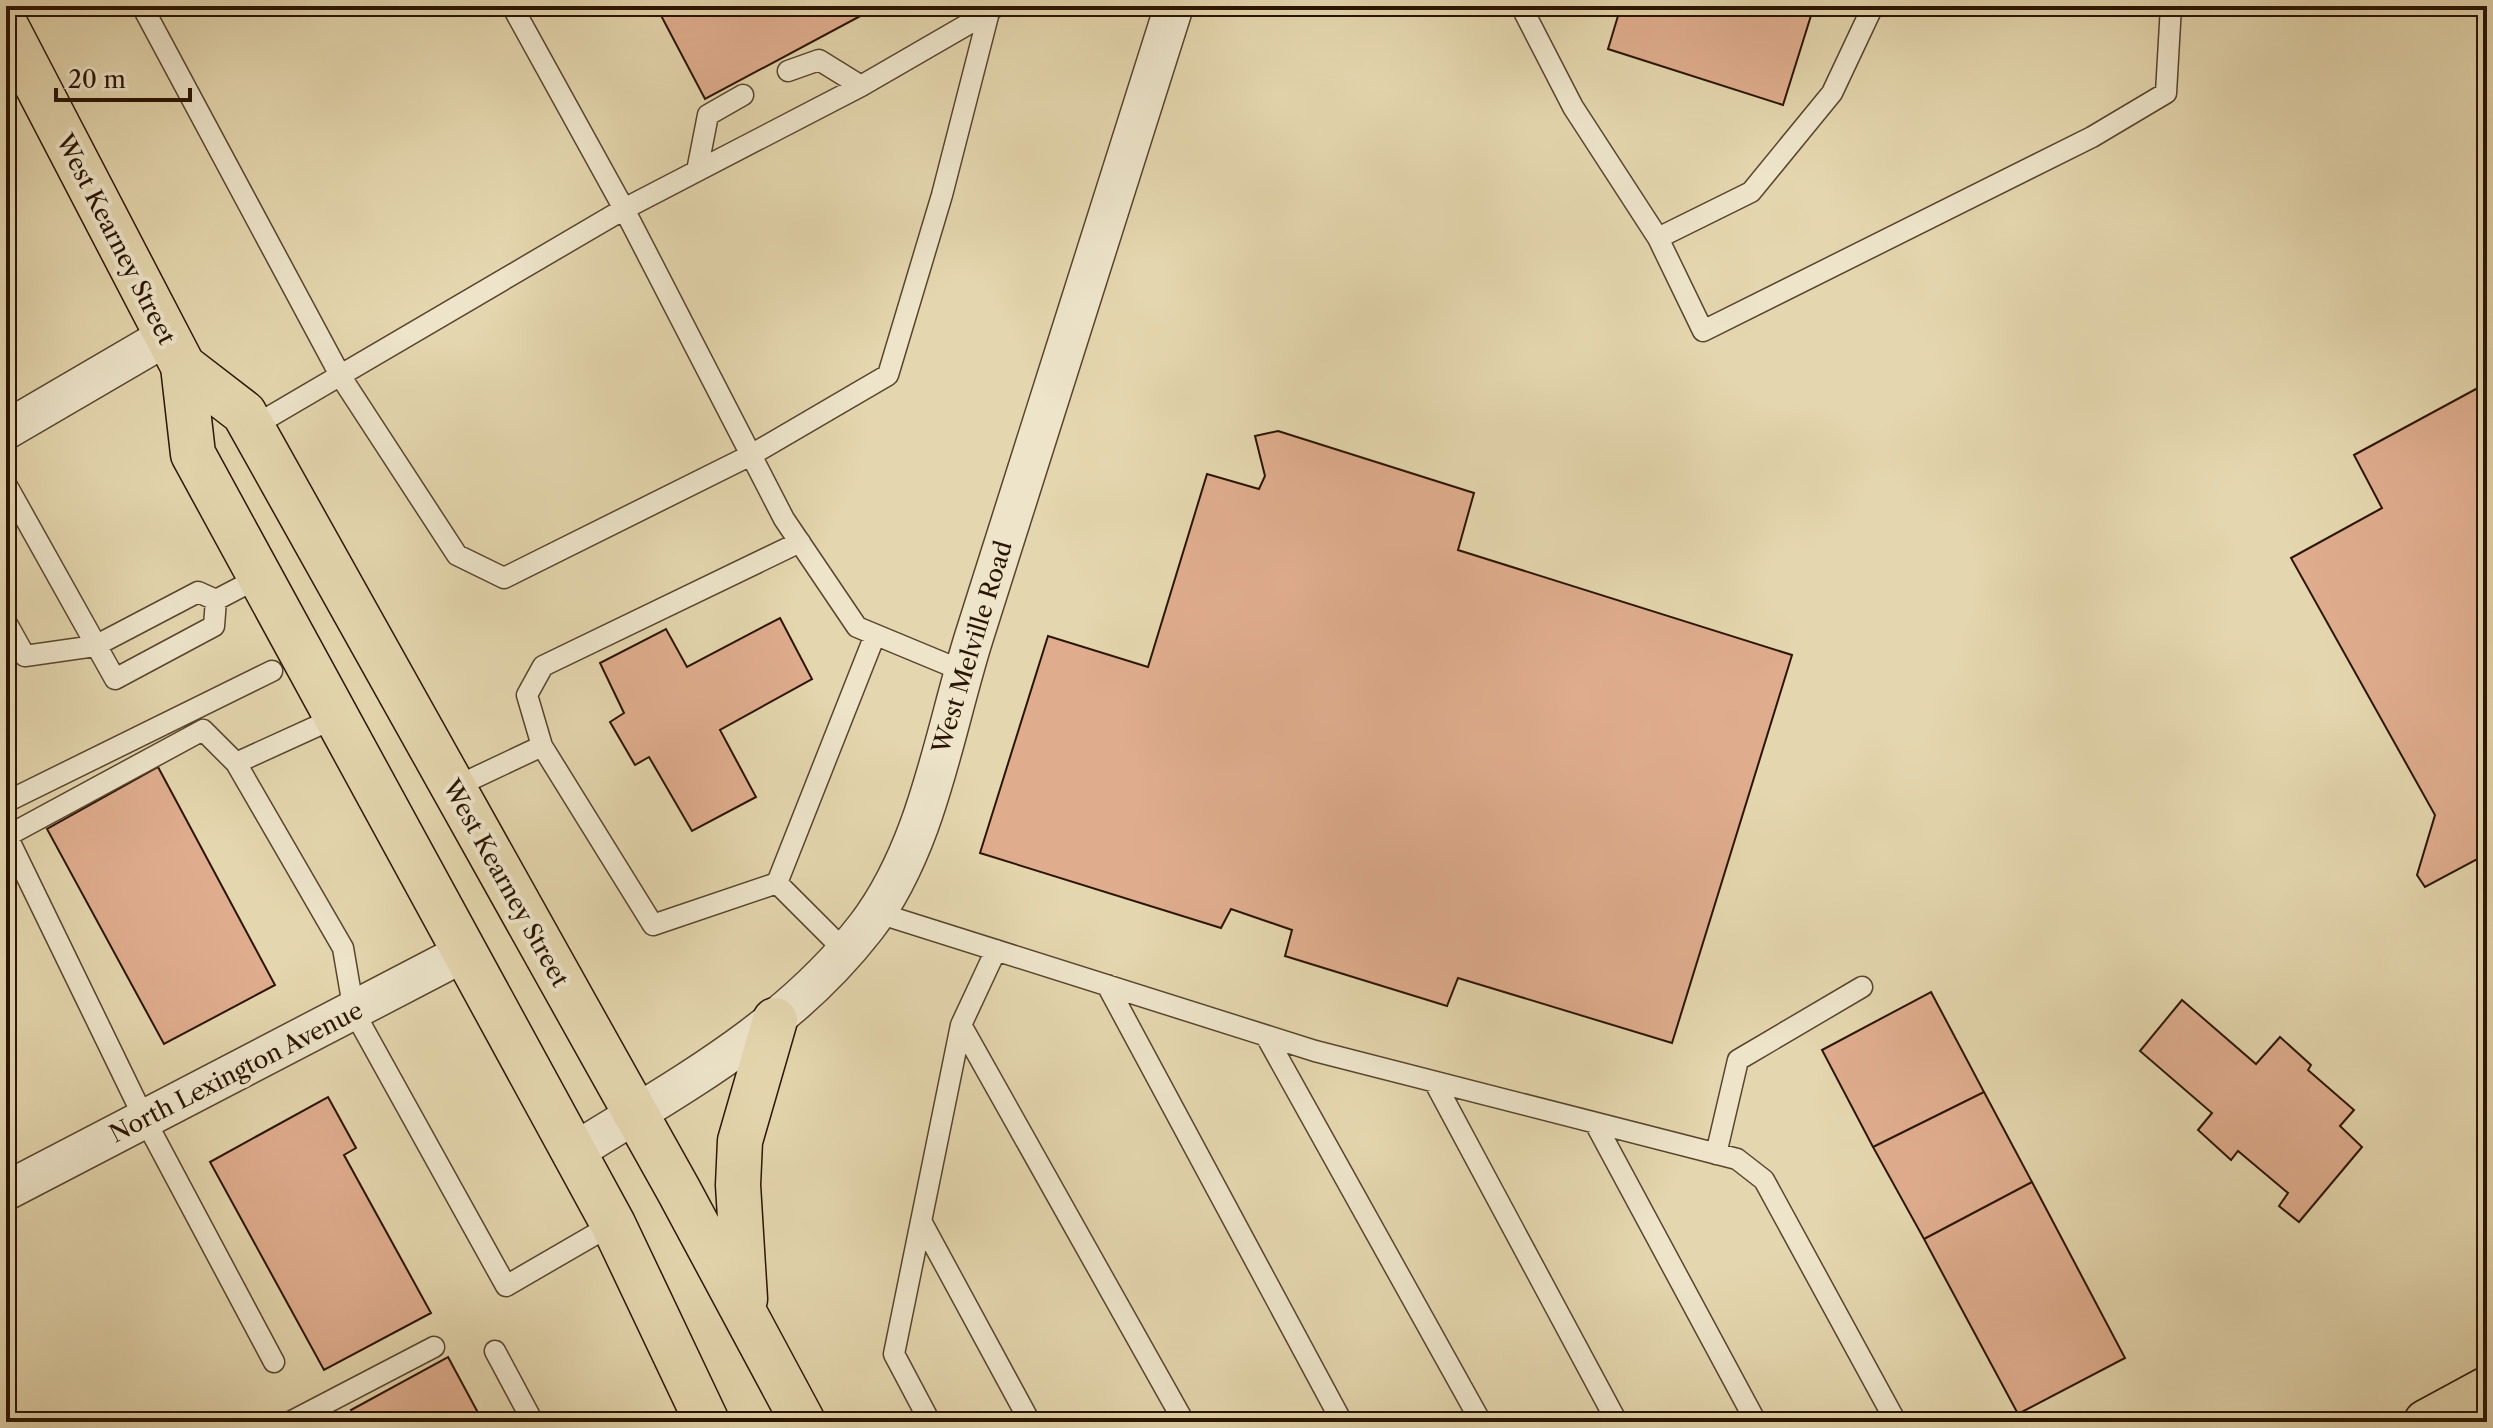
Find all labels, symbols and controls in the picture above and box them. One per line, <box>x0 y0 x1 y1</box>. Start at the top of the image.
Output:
scale bar <box>56 52 190 102</box>
text: 20 m <box>68 65 126 94</box>
street label: West Kearney Street <box>50 128 182 349</box>
street label: West Melville Road <box>926 537 1018 758</box>
street label: West Kearney Street <box>437 774 575 992</box>
street label: North Lexington Avenue <box>105 996 367 1148</box>

